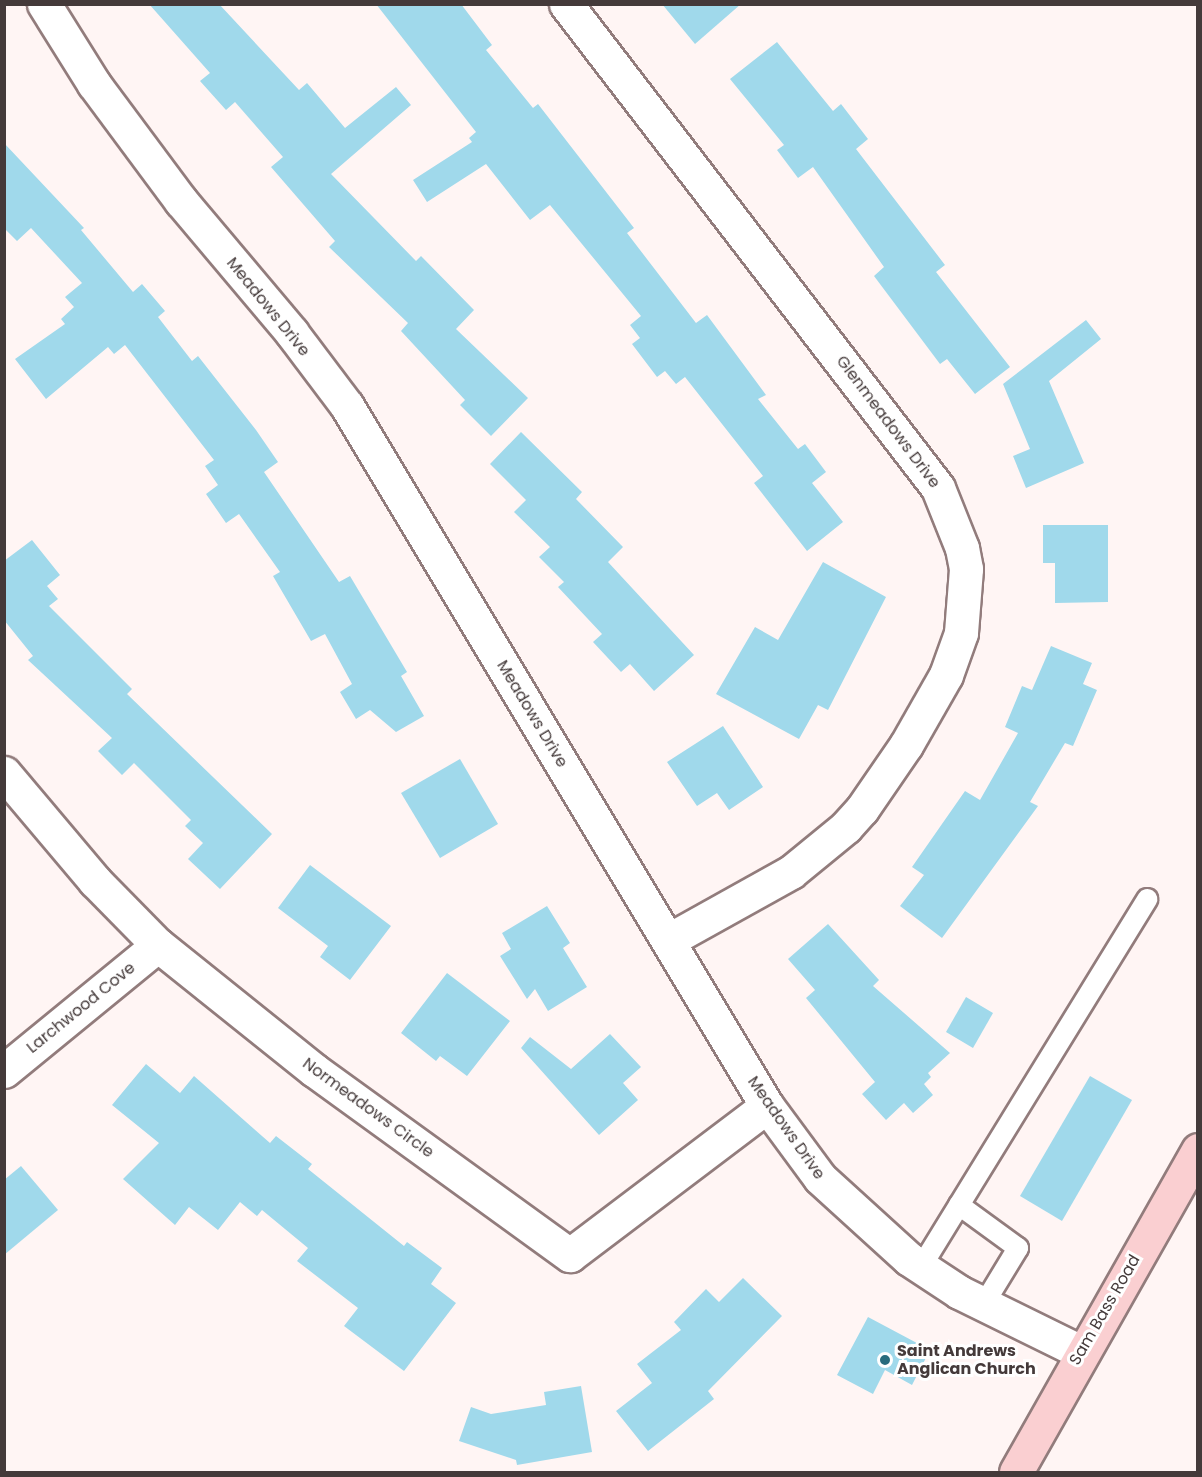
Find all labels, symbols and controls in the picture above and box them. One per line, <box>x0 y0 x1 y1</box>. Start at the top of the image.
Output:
street label: Meadows Drive <box>222 254 314 360</box>
street label: Glenmeadows Drive <box>832 352 944 492</box>
street label: Meadows Drive <box>493 657 571 771</box>
street label: Larchwood Cove <box>23 958 139 1058</box>
street label: Normeadows Circle <box>299 1054 437 1162</box>
street label: Meadows Drive <box>743 1073 829 1183</box>
street label: Sam Bass Road <box>1066 1251 1144 1369</box>
place label: Saint Andrews Anglican Church <box>897 1341 1036 1379</box>
marker: Saint Andrews Anglican Church <box>878 1353 892 1367</box>

